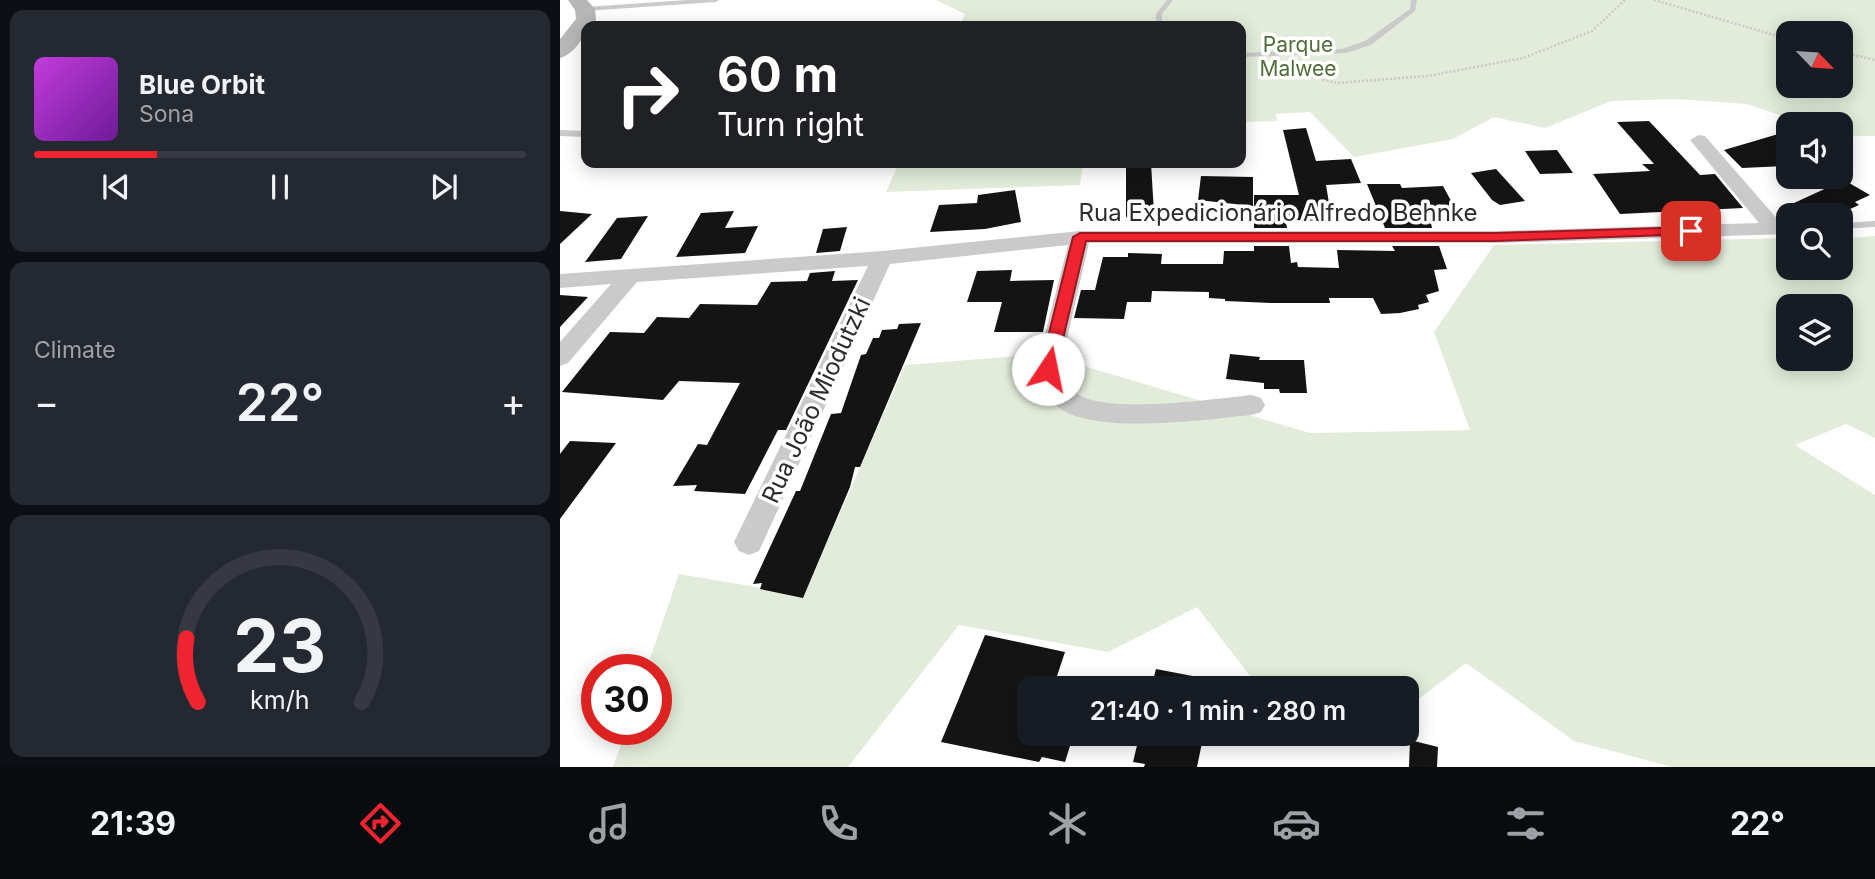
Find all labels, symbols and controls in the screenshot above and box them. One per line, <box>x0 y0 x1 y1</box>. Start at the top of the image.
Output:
north arrow <box>1776 21 1853 98</box>
map controls <box>1776 21 1853 371</box>
park label: Parque Malwee <box>1259 32 1337 81</box>
text: 60 m <box>717 45 838 104</box>
icon: right <box>602 49 693 140</box>
text: Blue Orbit <box>139 69 265 100</box>
text: Sona <box>139 100 194 128</box>
text: Turn right <box>717 105 864 144</box>
button: sound <box>1776 112 1853 189</box>
icon: previous <box>97 168 135 206</box>
icon: pause <box>261 168 299 206</box>
icon: next <box>425 168 463 206</box>
street label: Rua Expedicionário Alfredo Behnke <box>1079 198 1477 227</box>
pin <box>1661 201 1721 261</box>
button: search <box>1776 203 1853 280</box>
icon: arrive <box>1672 212 1710 250</box>
street label: Rua João Miodutzki <box>756 293 876 507</box>
button: layers <box>1776 294 1853 371</box>
position arrow <box>1011 332 1085 406</box>
text: Climate <box>34 336 116 364</box>
text: 22° <box>236 371 324 434</box>
text: − <box>34 379 59 425</box>
text: + <box>501 379 526 425</box>
text: 23 <box>234 601 326 690</box>
speed limit sign: 30 <box>581 654 672 745</box>
text: km/h <box>250 685 310 715</box>
text: 21:40 · 1 min · 280 m <box>1090 695 1346 726</box>
icon: directions <box>356 799 405 848</box>
icon: music <box>585 799 634 848</box>
icon: phone <box>814 799 863 848</box>
icon: climate <box>1043 799 1092 848</box>
icon: car <box>1272 799 1321 848</box>
icon: filters <box>1501 799 1550 848</box>
text: 21:39 <box>90 804 176 843</box>
text: 22° <box>1730 804 1785 843</box>

